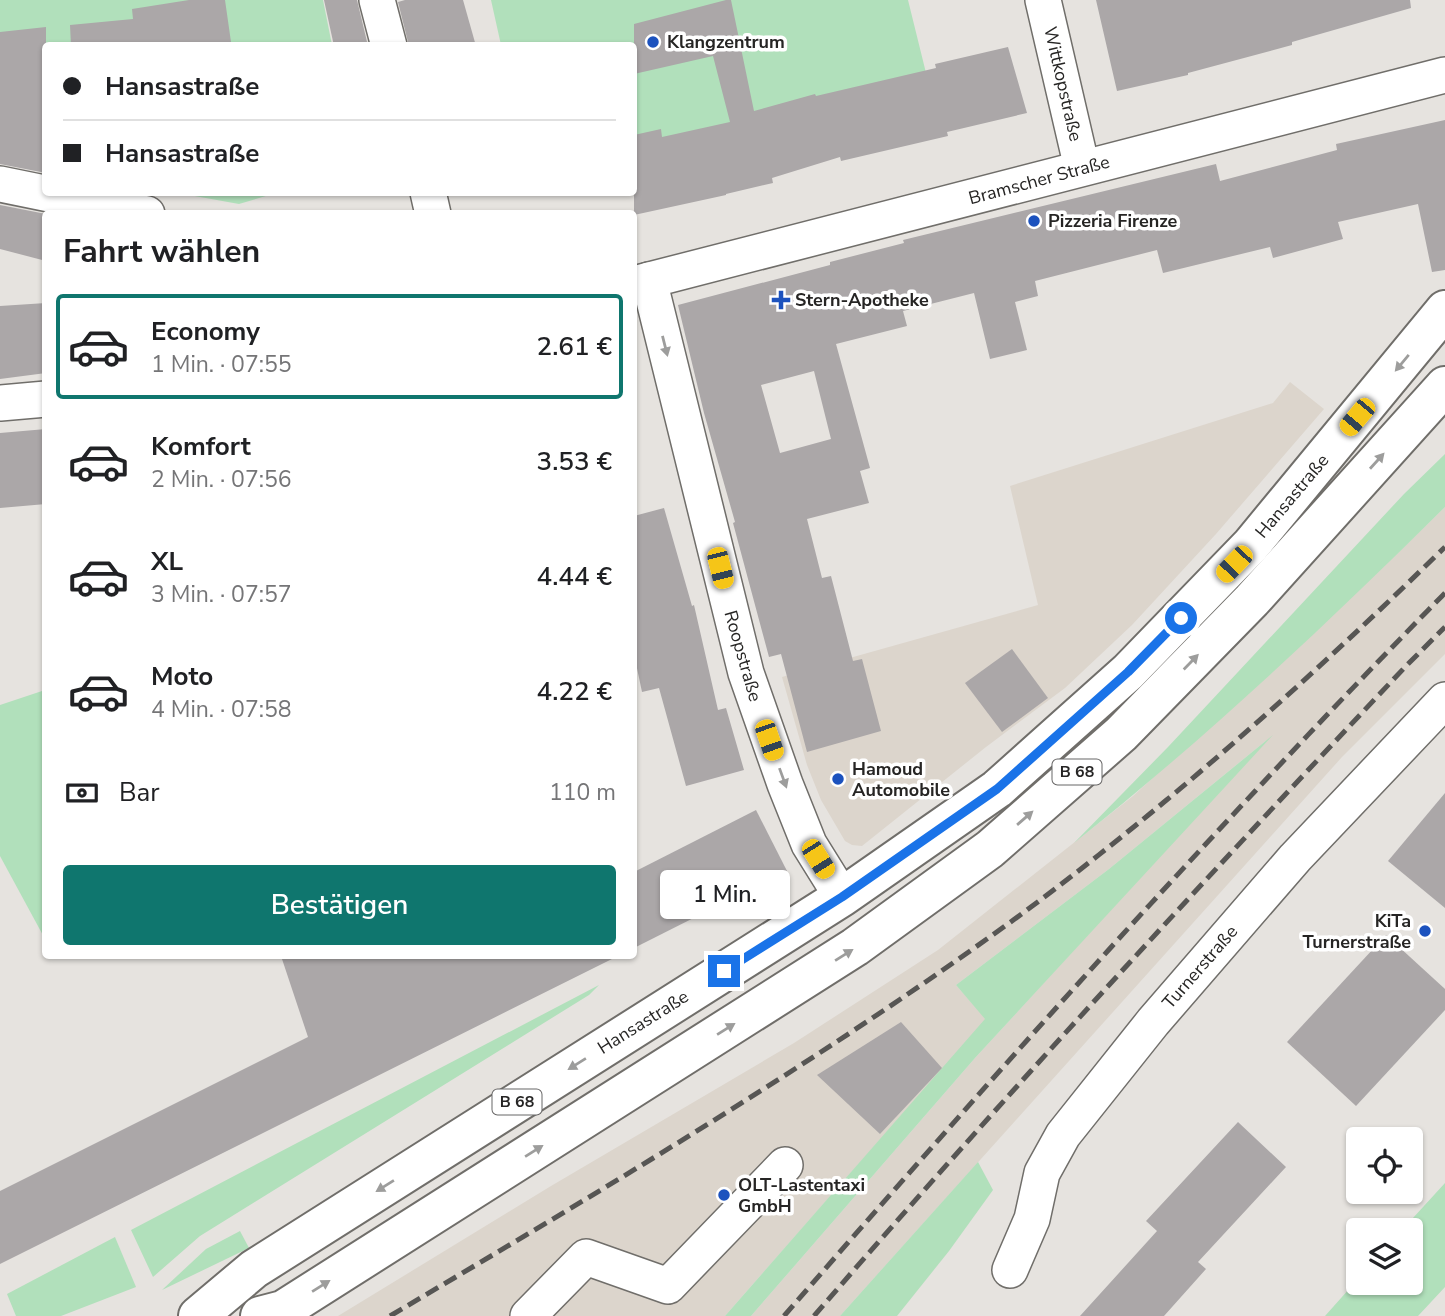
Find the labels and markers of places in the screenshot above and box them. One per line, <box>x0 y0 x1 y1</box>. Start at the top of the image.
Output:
place label: Klangzentrum <box>667 30 785 54</box>
marker: Klangzentrum <box>645 34 661 50</box>
place label: Pizzeria Firenze <box>1048 209 1178 233</box>
marker: Pizzeria Firenze <box>1026 213 1042 229</box>
place label: Stern-Apotheke <box>795 288 929 312</box>
marker: Stern-Apotheke <box>773 292 789 308</box>
place label: Hamoud Automobile <box>852 757 950 802</box>
marker: Hamoud Automobile <box>830 771 846 787</box>
place label: KiTa Turnerstraße <box>1303 909 1411 954</box>
marker: KiTa Turnerstraße <box>1417 923 1433 939</box>
place label: OLT-Lastentaxi GmbH <box>738 1173 865 1218</box>
marker: OLT-Lastentaxi GmbH <box>716 1187 732 1203</box>

